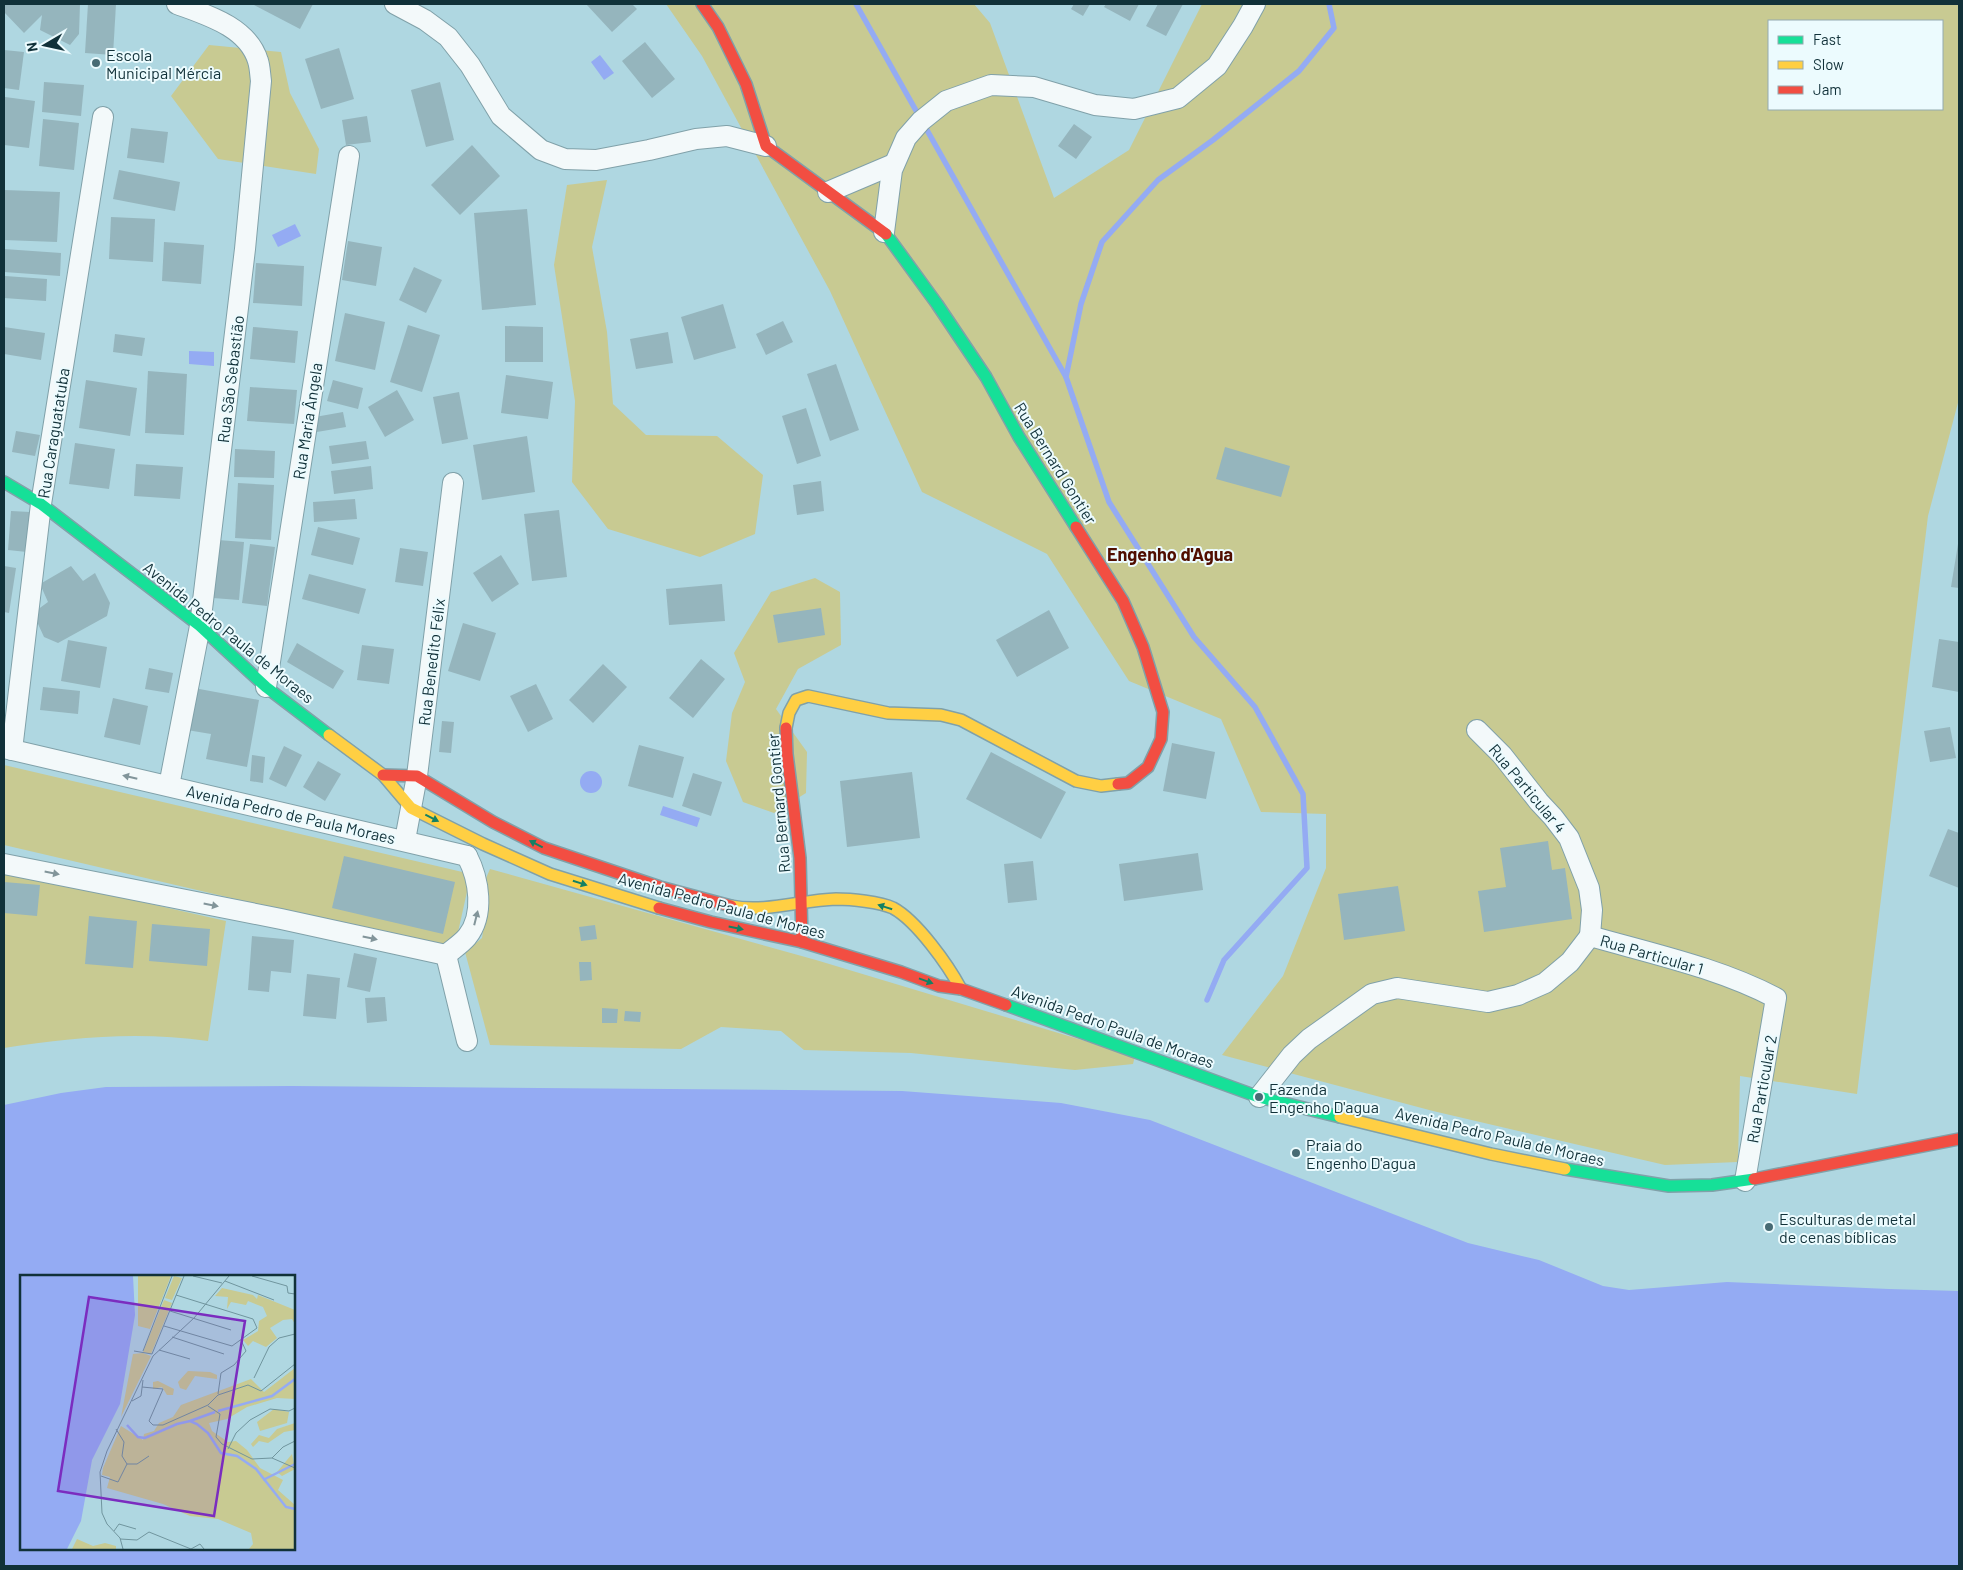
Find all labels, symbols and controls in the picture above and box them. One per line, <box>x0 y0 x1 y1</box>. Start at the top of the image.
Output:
north arrow <box>20 20 70 70</box>
legend <box>1768 20 1943 110</box>
text: Fast <box>1813 30 1841 48</box>
text: N <box>23 41 41 53</box>
place label: Escola Municipal Mércia <box>106 45 221 82</box>
text: Slow <box>1813 55 1844 73</box>
marker: Escola Municipal Mércia <box>90 57 102 69</box>
text: Jam <box>1813 80 1842 98</box>
street label: Rua São Sebastião <box>213 314 247 444</box>
street label: Rua Maria Ângela <box>288 361 326 481</box>
street label: Rua Caraguatatuba <box>33 366 73 500</box>
street label: Rua Bernard Gontier <box>1011 399 1101 528</box>
district label: Engenho d'Agua <box>1107 543 1233 565</box>
street label: Avenida Pedro Paula de Moraes <box>140 557 318 707</box>
street label: Rua Benedito Félix <box>414 597 448 727</box>
street label: Rua Bernard Gontier <box>762 732 794 874</box>
street label: Rua Particular 4 <box>1485 740 1571 836</box>
one-way arrow <box>122 773 138 781</box>
street label: Avenida Pedro de Paula Moraes <box>185 781 397 847</box>
one-way arrow <box>424 814 439 822</box>
one-way arrow <box>529 840 544 848</box>
street label: Avenida Pedro Paula de Moraes <box>616 868 828 942</box>
one-way arrow <box>44 870 60 878</box>
one-way arrow <box>573 880 588 888</box>
one-way arrow <box>203 901 219 909</box>
one-way arrow <box>877 902 892 910</box>
one-way arrow <box>472 910 480 925</box>
one-way arrow <box>729 924 744 932</box>
street label: Rua Particular 1 <box>1598 930 1706 978</box>
one-way arrow <box>362 934 378 942</box>
one-way arrow <box>919 977 934 985</box>
street label: Avenida Pedro Paula de Moraes <box>1009 980 1217 1072</box>
street label: Rua Particular 2 <box>1742 1033 1780 1145</box>
place label: Fazenda Engenho D'agua <box>1269 1079 1379 1116</box>
marker: Fazenda Engenho D'agua <box>1253 1091 1265 1103</box>
street label: Avenida Pedro Paula de Moraes <box>1394 1103 1606 1169</box>
place label: Praia do Engenho D'agua <box>1306 1135 1416 1172</box>
marker: Praia do Engenho D'agua <box>1290 1147 1302 1159</box>
place label: Esculturas de metal de cenas bíblicas <box>1779 1209 1916 1246</box>
marker: Esculturas de metal de cenas bíblicas <box>1763 1221 1775 1233</box>
inset map <box>20 1275 295 1550</box>

